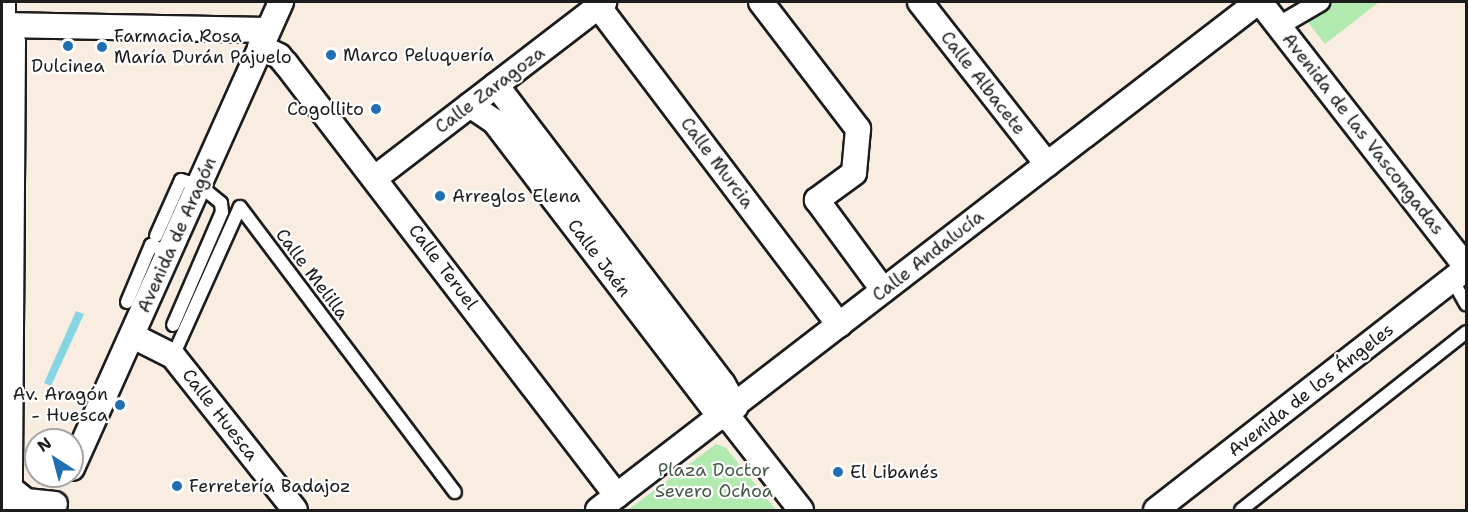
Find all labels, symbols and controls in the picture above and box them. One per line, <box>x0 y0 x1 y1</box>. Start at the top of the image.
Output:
place label: Farmacia Rosa María Durán Pajuelo <box>114 26 292 68</box>
street label: Calle Albacete <box>936 27 1030 139</box>
street label: Avenida de las Vascongadas <box>1277 29 1449 239</box>
marker: Dulcinea <box>61 39 75 53</box>
marker: Farmacia Rosa María Durán Pajuelo <box>95 40 109 54</box>
street label: Calle Zaragoza <box>431 42 549 138</box>
place label: Marco Peluquería <box>343 44 494 66</box>
marker: Marco Peluquería <box>324 48 338 62</box>
place label: Dulcinea <box>31 55 105 77</box>
place label: Cogollito <box>287 98 364 120</box>
marker: Cogollito <box>369 102 383 116</box>
street label: Calle Murcia <box>676 113 758 213</box>
street label: Avenida de Aragón <box>133 154 221 316</box>
place label: Arreglos Elena <box>452 185 581 207</box>
marker: Arreglos Elena <box>433 189 447 203</box>
street label: Calle Andalucía <box>868 206 988 306</box>
street label: Calle Jaén <box>563 215 635 301</box>
street label: Calle Teruel <box>404 220 482 314</box>
street label: Calle Melilla <box>271 224 353 324</box>
street label: Avenida de los Ángeles <box>1224 319 1398 461</box>
street label: Calle Huesca <box>177 365 263 465</box>
place label: Av. Aragón - Huesca <box>13 384 108 426</box>
marker: Av. Aragón - Huesca <box>113 398 127 412</box>
north arrow <box>24 428 84 488</box>
text: N <box>33 432 56 457</box>
park label: Plaza Doctor Severo Ochoa <box>655 460 773 502</box>
place label: El Libanés <box>850 461 938 483</box>
marker: El Libanés <box>831 465 845 479</box>
place label: Ferretería Badajoz <box>189 475 351 497</box>
marker: Ferretería Badajoz <box>170 479 184 493</box>

